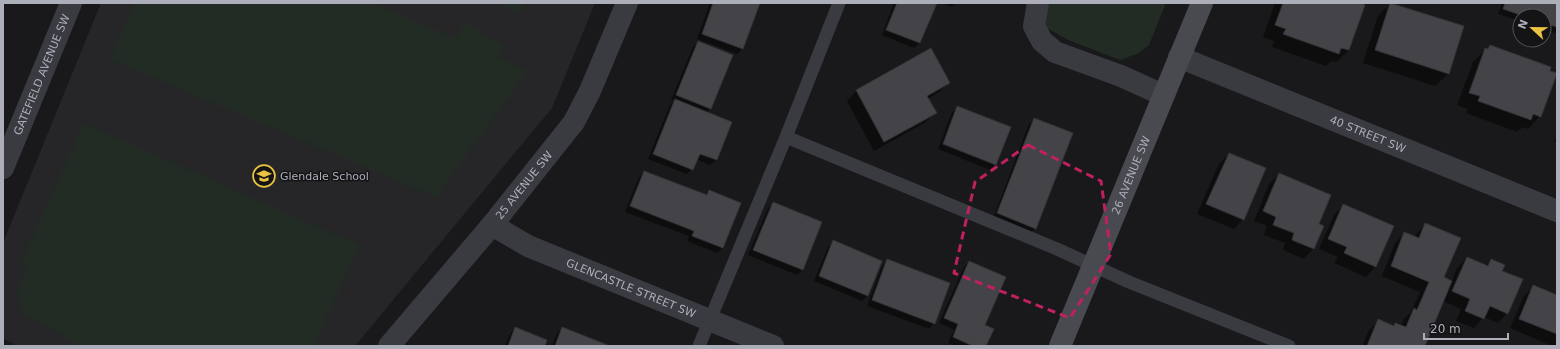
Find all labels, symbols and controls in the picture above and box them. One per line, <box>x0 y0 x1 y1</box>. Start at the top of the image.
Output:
north arrow <box>1512 8 1552 48</box>
street label: GATEFIELD AVENUE SW <box>11 12 72 137</box>
text: N <box>1515 18 1531 31</box>
street label: 40 STREET SW <box>1328 113 1408 155</box>
street label: 26 AVENUE SW <box>1109 134 1153 216</box>
street label: 25 AVENUE SW <box>493 148 555 222</box>
school or university icon: Glendale School <box>251 163 277 189</box>
place label: Glendale School <box>280 170 369 183</box>
street label: GLENCASTLE STREET SW <box>564 256 698 320</box>
scale bar <box>1424 315 1508 341</box>
text: 20 m <box>1430 322 1461 336</box>

